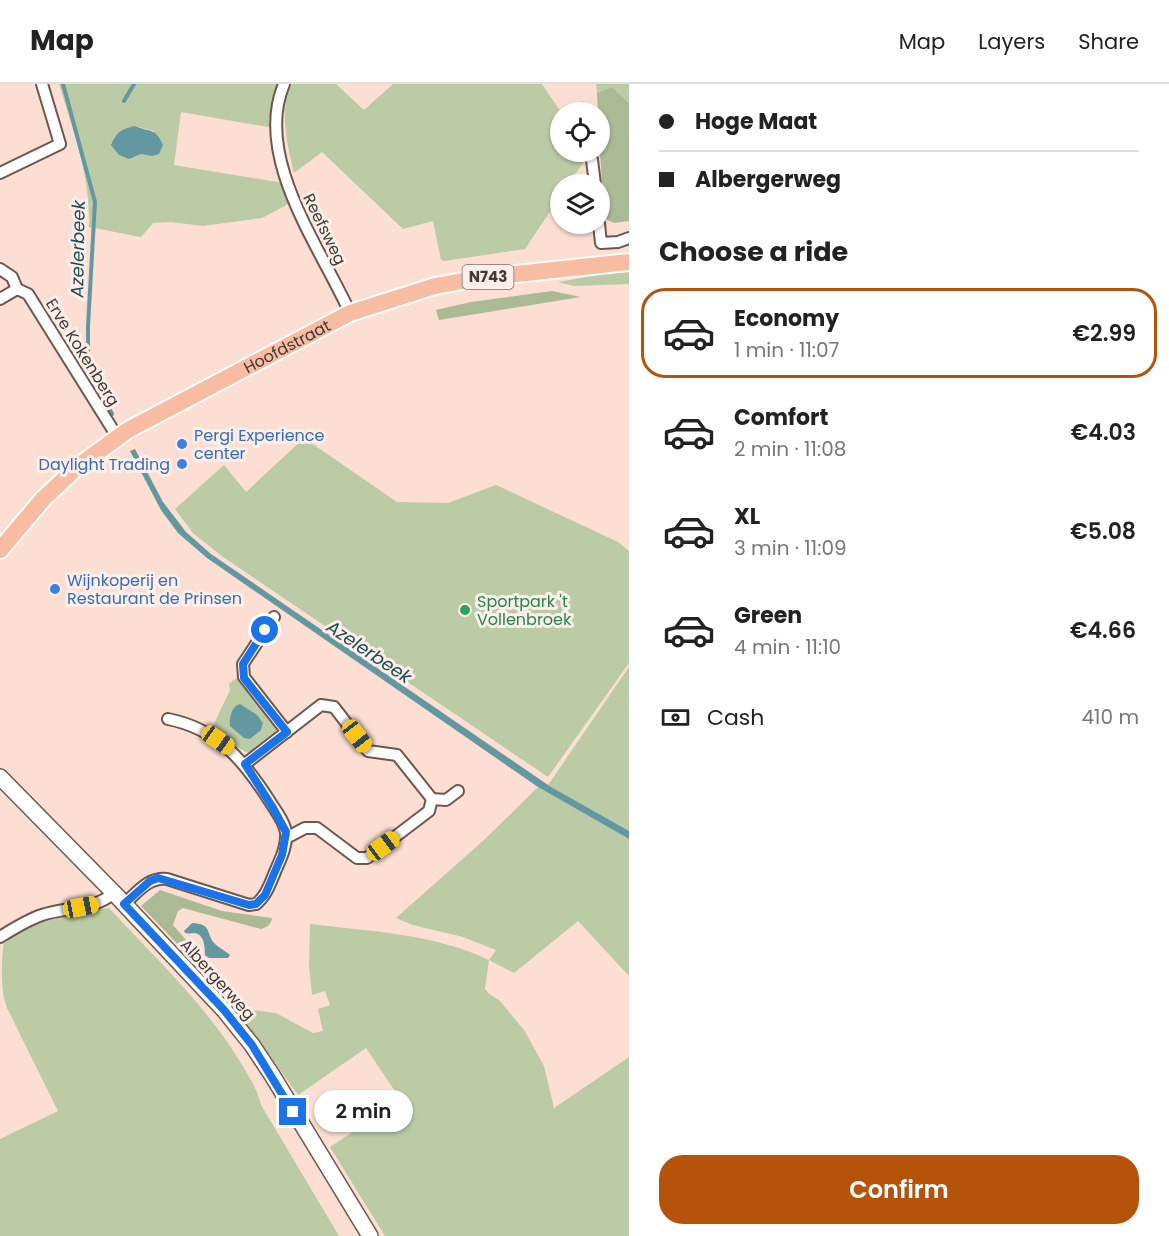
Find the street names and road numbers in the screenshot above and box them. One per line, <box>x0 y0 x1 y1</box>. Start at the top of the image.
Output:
street label: Reefsweg <box>297 190 352 269</box>
road number: N743 <box>462 265 514 289</box>
street label: Erve Kokenberg <box>40 294 125 411</box>
street label: Hoofdstraat <box>240 314 335 379</box>
street label: Albergerweg <box>175 934 260 1025</box>

